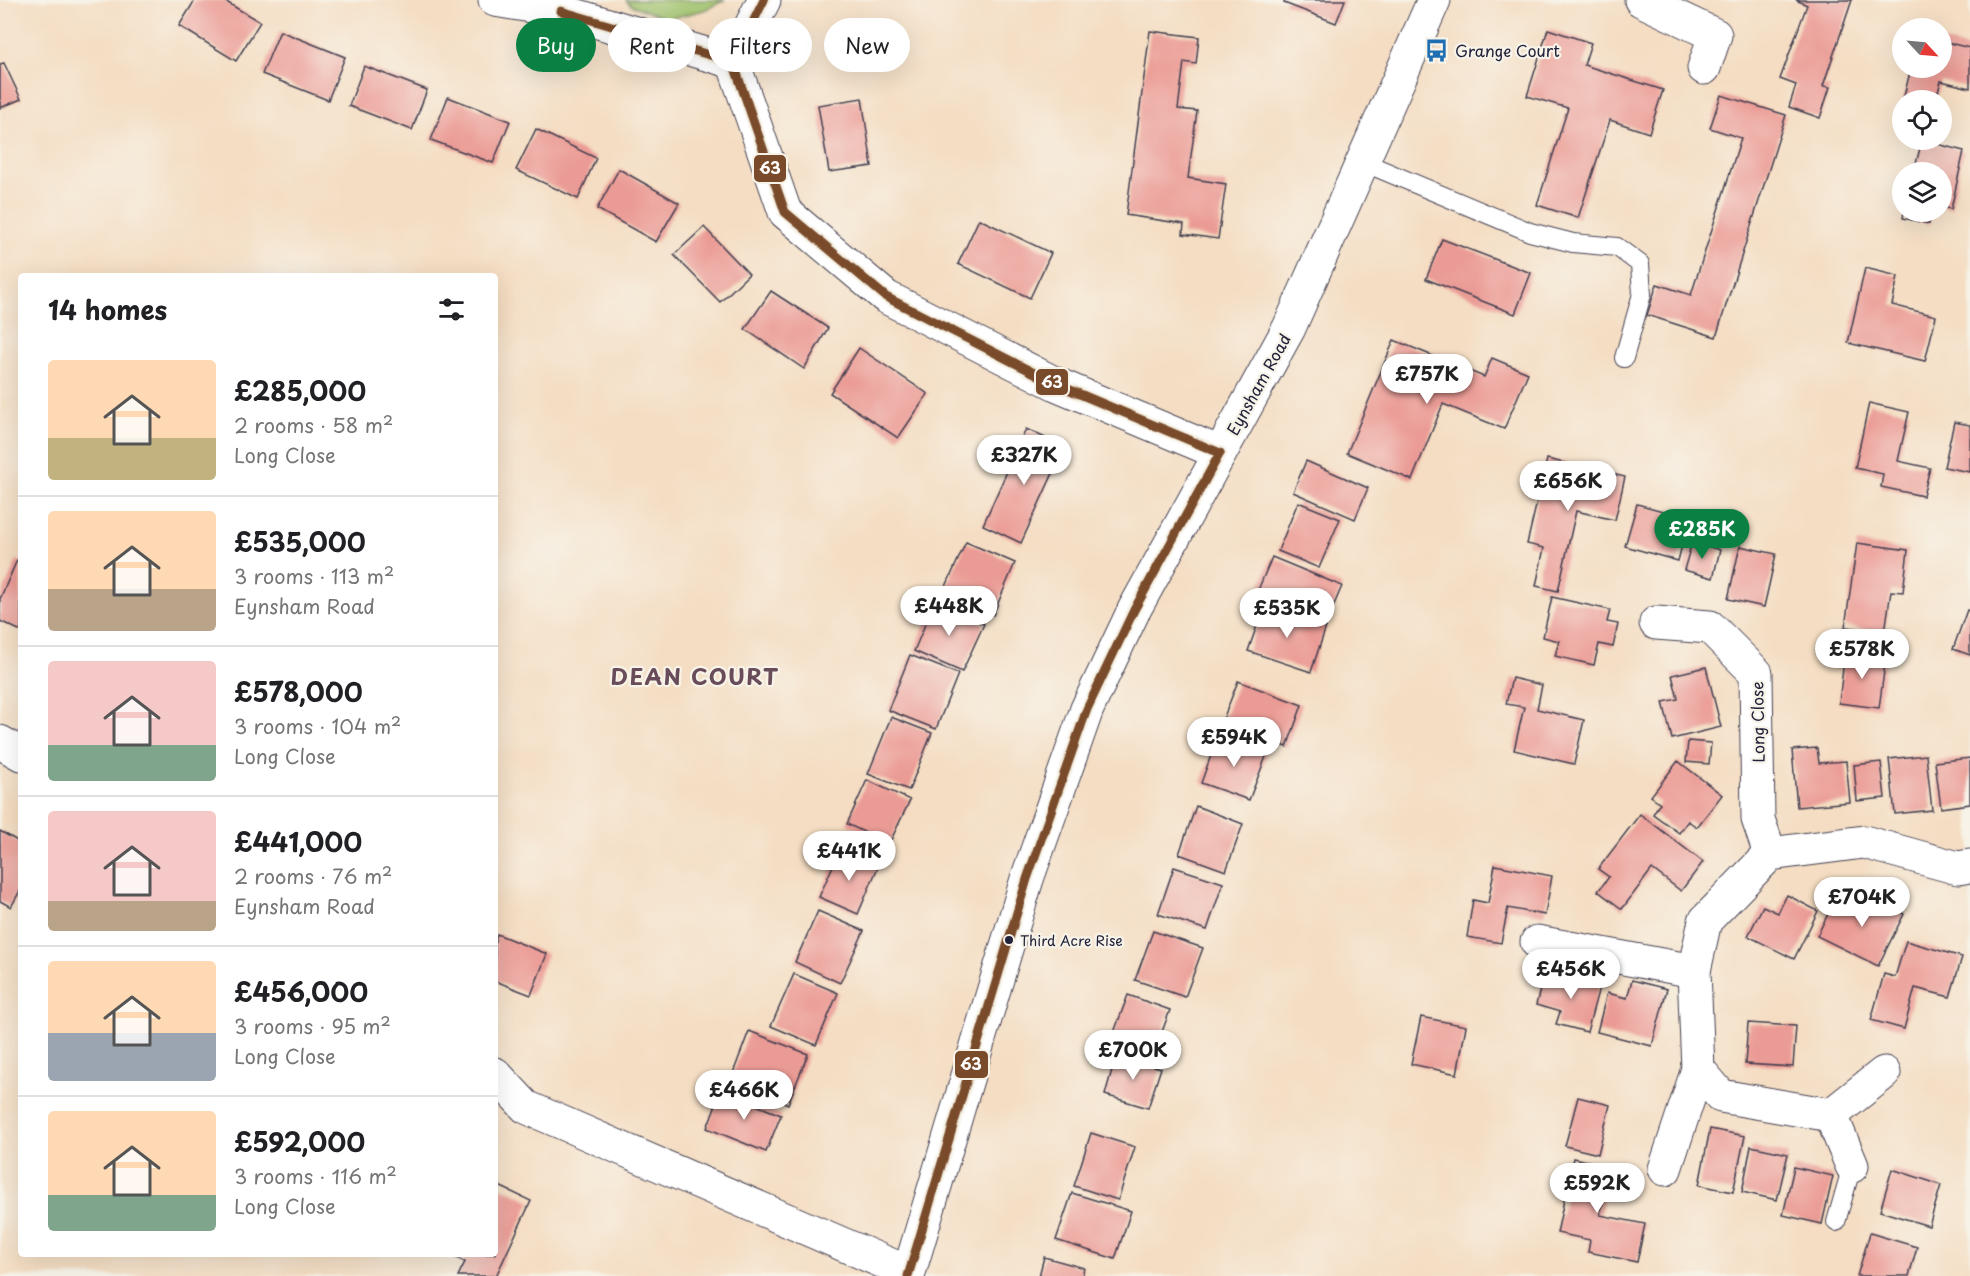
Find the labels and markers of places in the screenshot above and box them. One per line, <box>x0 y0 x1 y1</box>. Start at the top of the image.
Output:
bus stop icon: Grange Court <box>1424 37 1450 63</box>
place label: Grange Court <box>1455 38 1560 62</box>
pin: £757K <box>1385 354 1469 405</box>
pin: £327K <box>982 435 1066 486</box>
pin: £656K <box>1526 461 1610 512</box>
pin: £285K <box>1660 509 1744 560</box>
pin: £448K <box>907 586 991 637</box>
pin: £535K <box>1245 588 1329 639</box>
pin: £578K <box>1820 629 1904 680</box>
pin: £594K <box>1192 717 1276 768</box>
pin: £441K <box>807 831 891 882</box>
pin: £704K <box>1820 877 1904 928</box>
place label: Third Acre Rise <box>1020 930 1123 951</box>
marker: Third Acre Rise <box>1003 934 1015 946</box>
pin: £456K <box>1529 949 1613 1000</box>
pin: £700K <box>1091 1030 1175 1081</box>
pin: £466K <box>702 1070 786 1121</box>
pin: £592K <box>1555 1163 1639 1214</box>

